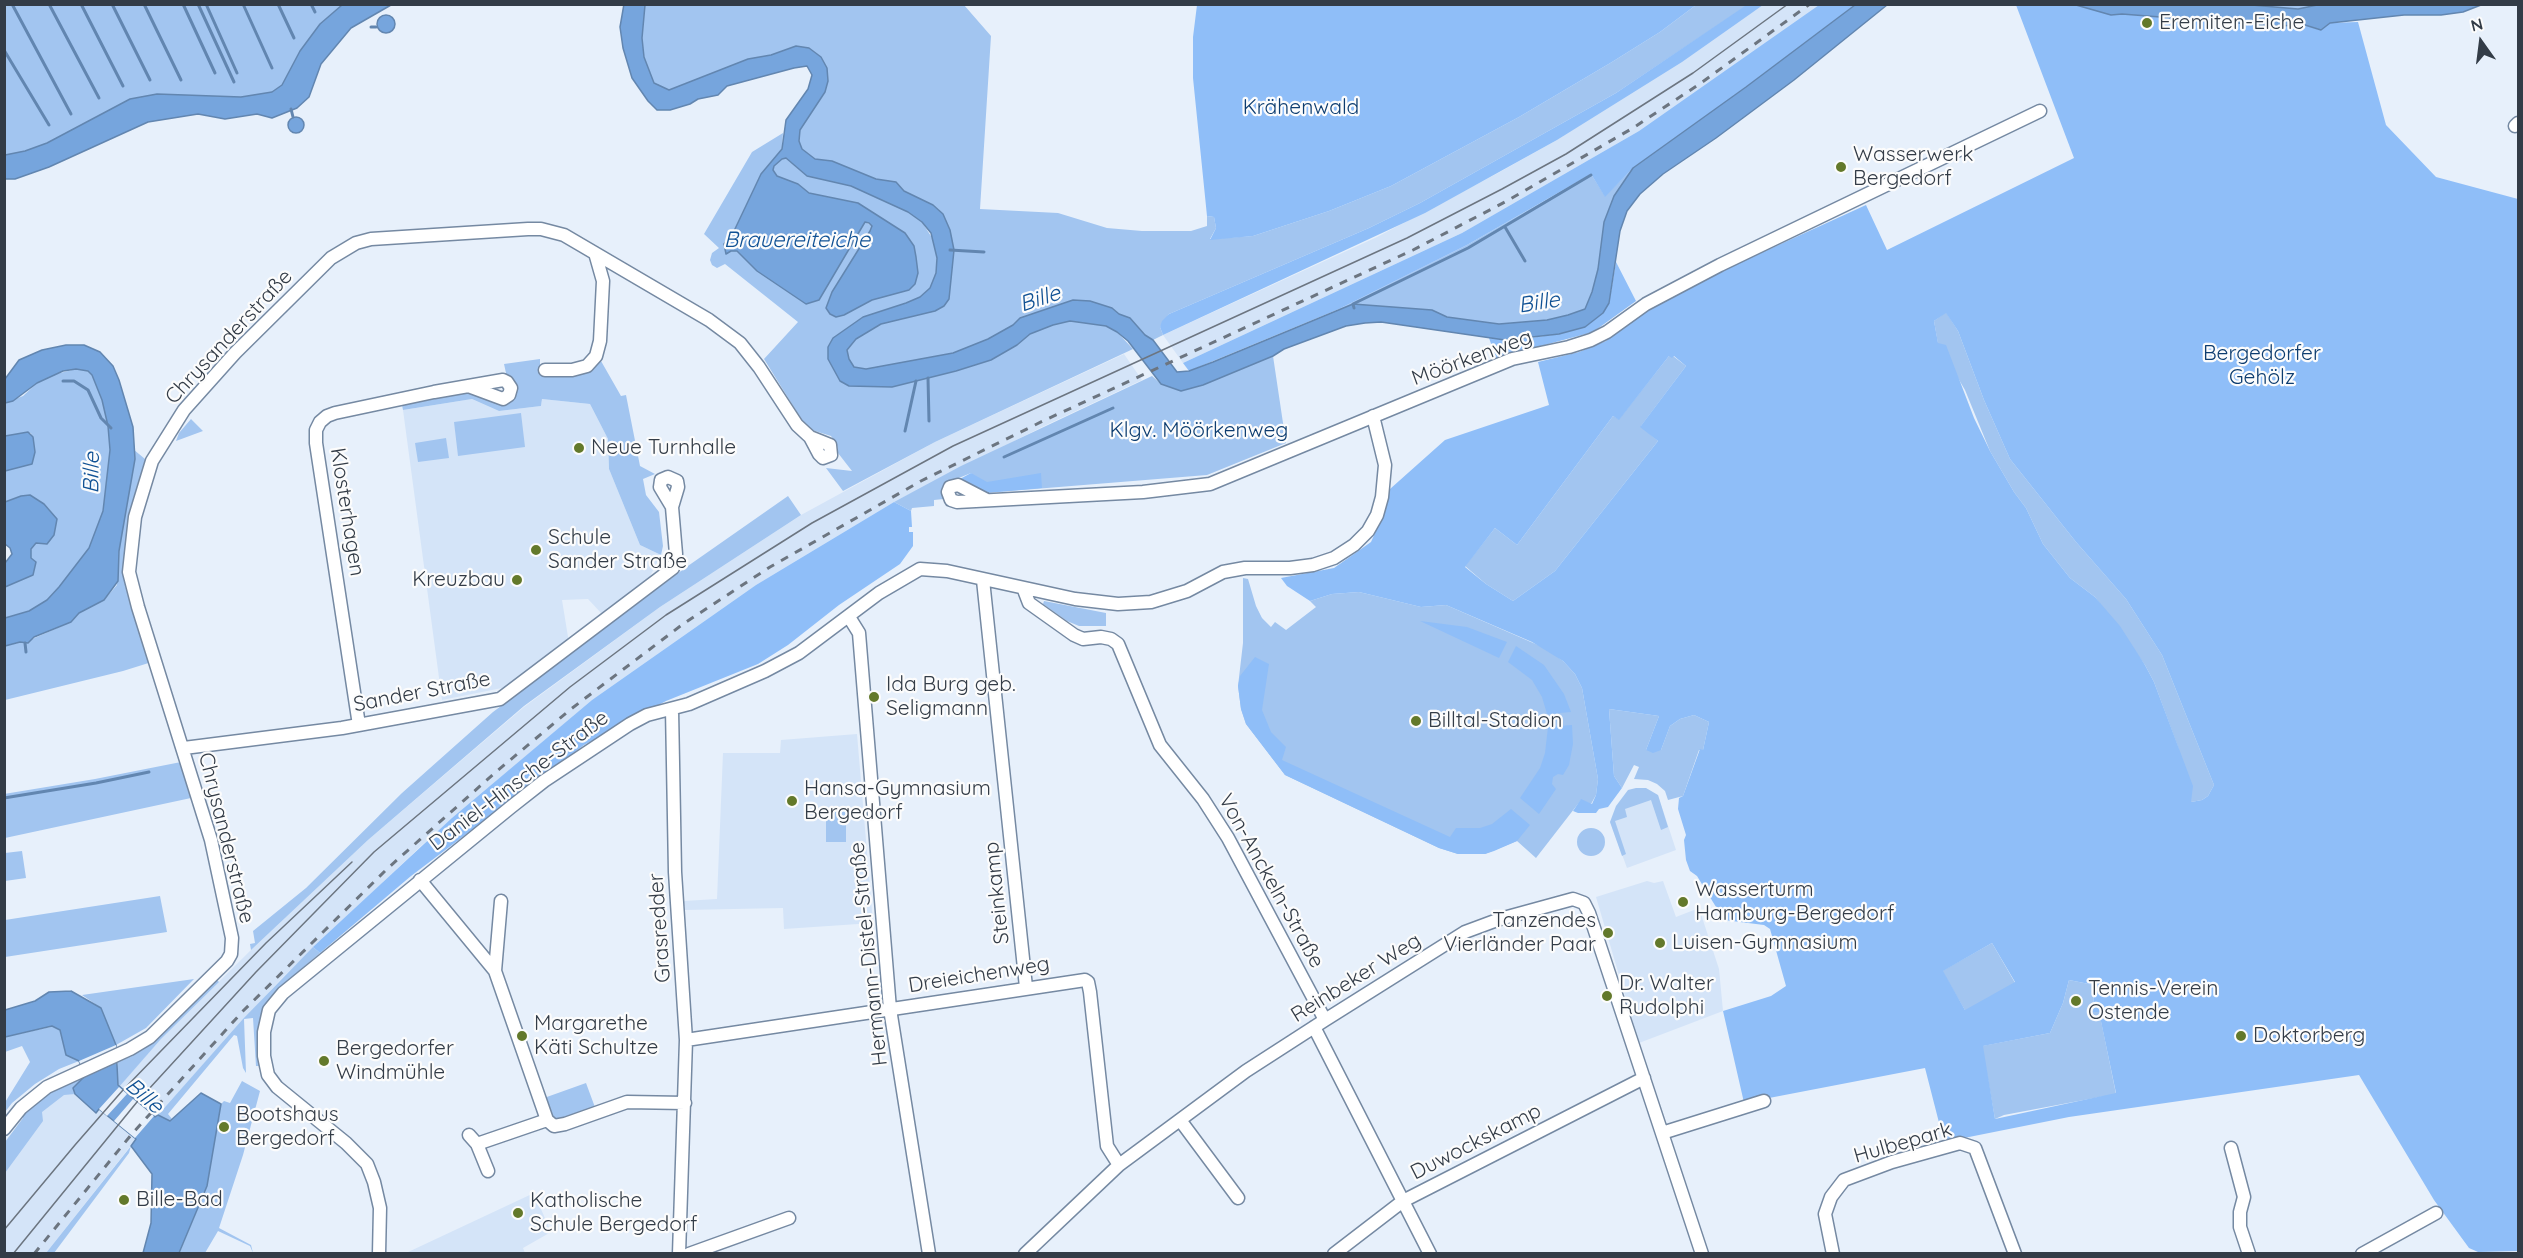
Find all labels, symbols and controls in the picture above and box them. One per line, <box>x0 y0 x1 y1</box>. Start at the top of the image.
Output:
place label: Eremiten-Eiche <box>2159 10 2304 36</box>
north arrow <box>2451 12 2511 72</box>
text: N <box>2469 13 2485 36</box>
marker: Eremiten-Eiche <box>2140 16 2154 30</box>
park label: Krähenwald <box>1243 95 1359 121</box>
place label: Wasserwerk Bergedorf <box>1853 142 1973 192</box>
marker: Wasserwerk Bergedorf <box>1834 160 1848 174</box>
water label: Brauereiteiche <box>724 227 870 253</box>
street label: Chrysanderstraße <box>160 264 298 410</box>
water label: Bille <box>1016 280 1064 318</box>
water label: Bille <box>1517 287 1561 319</box>
street label: Möörkenweg <box>1408 325 1536 391</box>
park label: Bergedorfer Gehölz <box>2203 341 2321 391</box>
park label: Klgv. Möörkenweg <box>1110 418 1288 444</box>
place label: Neue Turnhalle <box>591 435 736 461</box>
marker: Neue Turnhalle <box>572 441 586 455</box>
street label: Klosterhagen <box>324 446 370 578</box>
water label: Bille <box>78 452 106 494</box>
place label: Schule Sander Straße <box>548 525 687 575</box>
marker: Schule Sander Straße <box>529 543 543 557</box>
place label: Kreuzbau <box>412 567 505 593</box>
marker: Kreuzbau <box>510 573 524 587</box>
street label: Sander Straße <box>351 666 493 718</box>
place label: Ida Burg geb. Seligmann <box>886 672 1016 722</box>
marker: Ida Burg geb. Seligmann <box>867 690 881 704</box>
street label: Daniel-Hinsche-Straße <box>424 705 614 857</box>
place label: Billtal-Stadion <box>1428 708 1562 734</box>
marker: Billtal-Stadion <box>1409 714 1423 728</box>
street label: Chrysanderstraße <box>193 750 259 926</box>
place label: Hansa-Gymnasium Bergedorf <box>804 776 991 826</box>
street label: Von-Anckeln-Straße <box>1213 790 1329 972</box>
marker: Hansa-Gymnasium Bergedorf <box>785 794 799 808</box>
street label: Steinkamp <box>979 840 1015 946</box>
street label: Hermann-Distel-Straße <box>845 841 893 1067</box>
street label: Grasredder <box>644 872 676 984</box>
place label: Wasserturm Hamburg-Bergedorf <box>1695 877 1895 927</box>
marker: Wasserturm Hamburg-Bergedorf <box>1676 895 1690 909</box>
place label: Tanzendes Vierländer Paar <box>1443 908 1596 958</box>
marker: Tanzendes Vierländer Paar <box>1601 926 1615 940</box>
street label: Reinbeker Weg <box>1286 928 1426 1028</box>
place label: Luisen-Gymnasium <box>1672 930 1858 956</box>
marker: Luisen-Gymnasium <box>1653 936 1667 950</box>
street label: Dreieichenweg <box>906 951 1052 999</box>
place label: Dr. Walter Rudolphi <box>1619 971 1714 1021</box>
place label: Tennis-Verein Ostende <box>2088 976 2218 1026</box>
marker: Dr. Walter Rudolphi <box>1600 989 1614 1003</box>
marker: Tennis-Verein Ostende <box>2069 994 2083 1008</box>
place label: Margarethe Käti Schultze <box>534 1011 658 1061</box>
place label: Doktorberg <box>2253 1023 2365 1049</box>
marker: Margarethe Käti Schultze <box>515 1029 529 1043</box>
marker: Doktorberg <box>2234 1029 2248 1043</box>
place label: Bergedorfer Windmühle <box>336 1036 454 1086</box>
marker: Bergedorfer Windmühle <box>317 1054 331 1068</box>
water label: Bille <box>120 1072 168 1120</box>
street label: Duwockskamp <box>1407 1098 1545 1186</box>
place label: Bootshaus Bergedorf <box>236 1102 339 1152</box>
street label: Hulbepark <box>1851 1117 1955 1169</box>
marker: Bootshaus Bergedorf <box>217 1120 231 1134</box>
place label: Bille-Bad <box>136 1187 223 1213</box>
place label: Katholische Schule Bergedorf <box>530 1188 698 1238</box>
marker: Bille-Bad <box>117 1193 131 1207</box>
marker: Katholische Schule Bergedorf <box>511 1206 525 1220</box>

